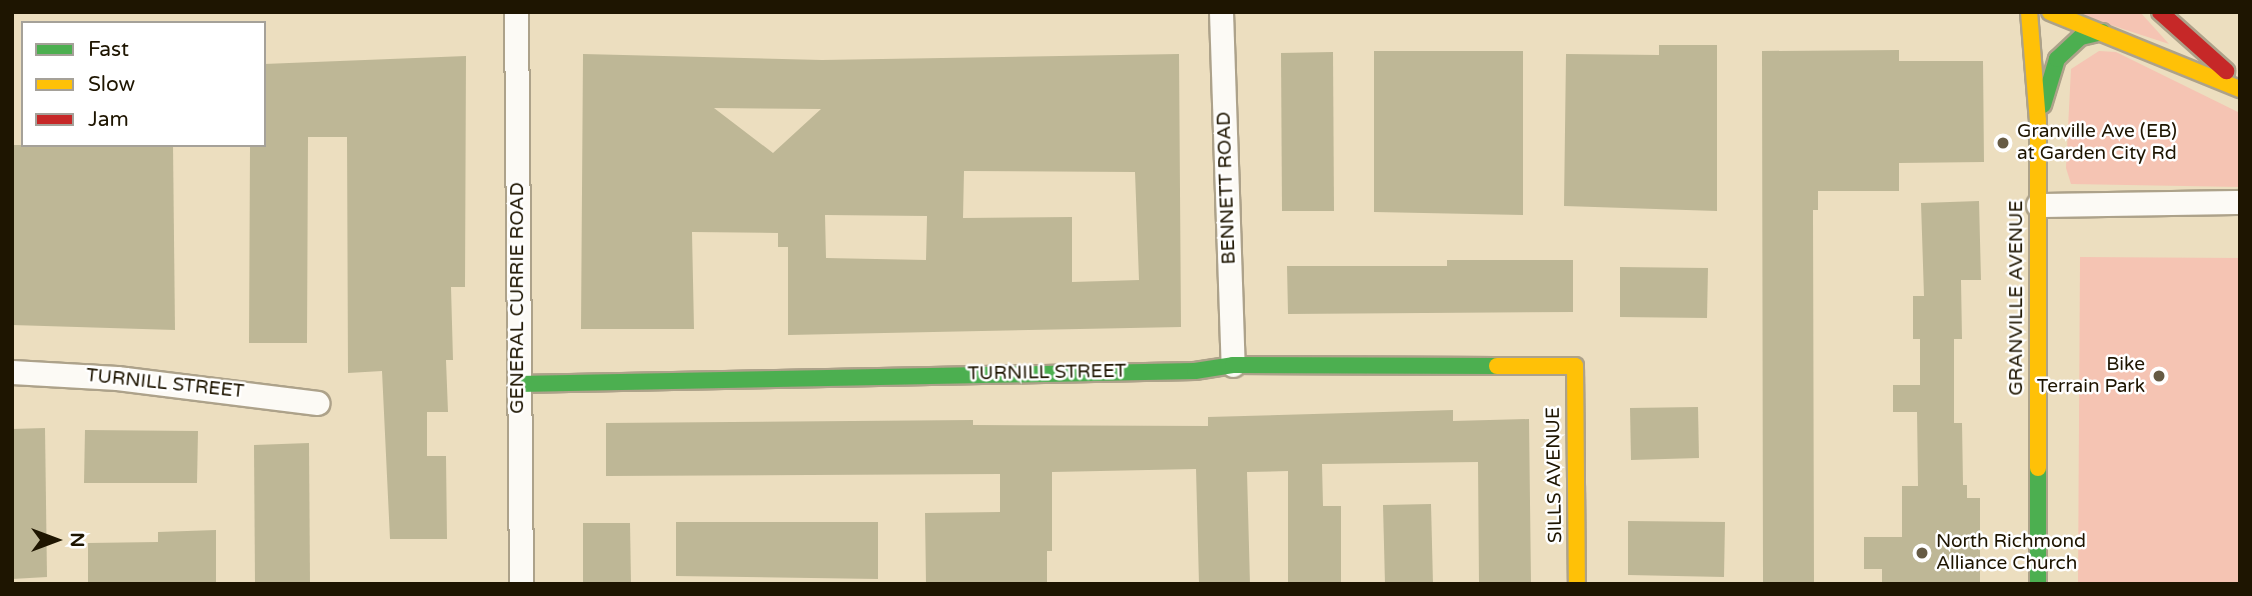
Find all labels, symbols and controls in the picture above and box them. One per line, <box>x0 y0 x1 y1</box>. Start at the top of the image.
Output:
legend <box>21 21 266 147</box>
text: Fast <box>88 37 129 62</box>
text: Slow <box>88 72 135 97</box>
text: Jam <box>88 107 129 132</box>
street label: BENNETT ROAD <box>1213 111 1241 265</box>
place label: Granville Ave (EB) at Garden City Rd <box>2017 121 2177 165</box>
marker: Granville Ave (EB) at Garden City Rd <box>1995 135 2011 151</box>
street label: GENERAL CURRIE ROAD <box>507 182 529 414</box>
street label: GRANVILLE AVENUE <box>2006 200 2028 396</box>
place label: Bike Terrain Park <box>2037 354 2145 398</box>
street label: TURNILL STREET <box>967 360 1127 386</box>
street label: TURNILL STREET <box>85 364 245 404</box>
marker: Bike Terrain Park <box>2151 368 2167 384</box>
street label: SILLS AVENUE <box>1542 407 1568 543</box>
north arrow <box>21 505 91 575</box>
place label: North Richmond Alliance Church <box>1936 531 2086 575</box>
text: N <box>66 532 88 548</box>
marker: North Richmond Alliance Church <box>1914 545 1930 561</box>

